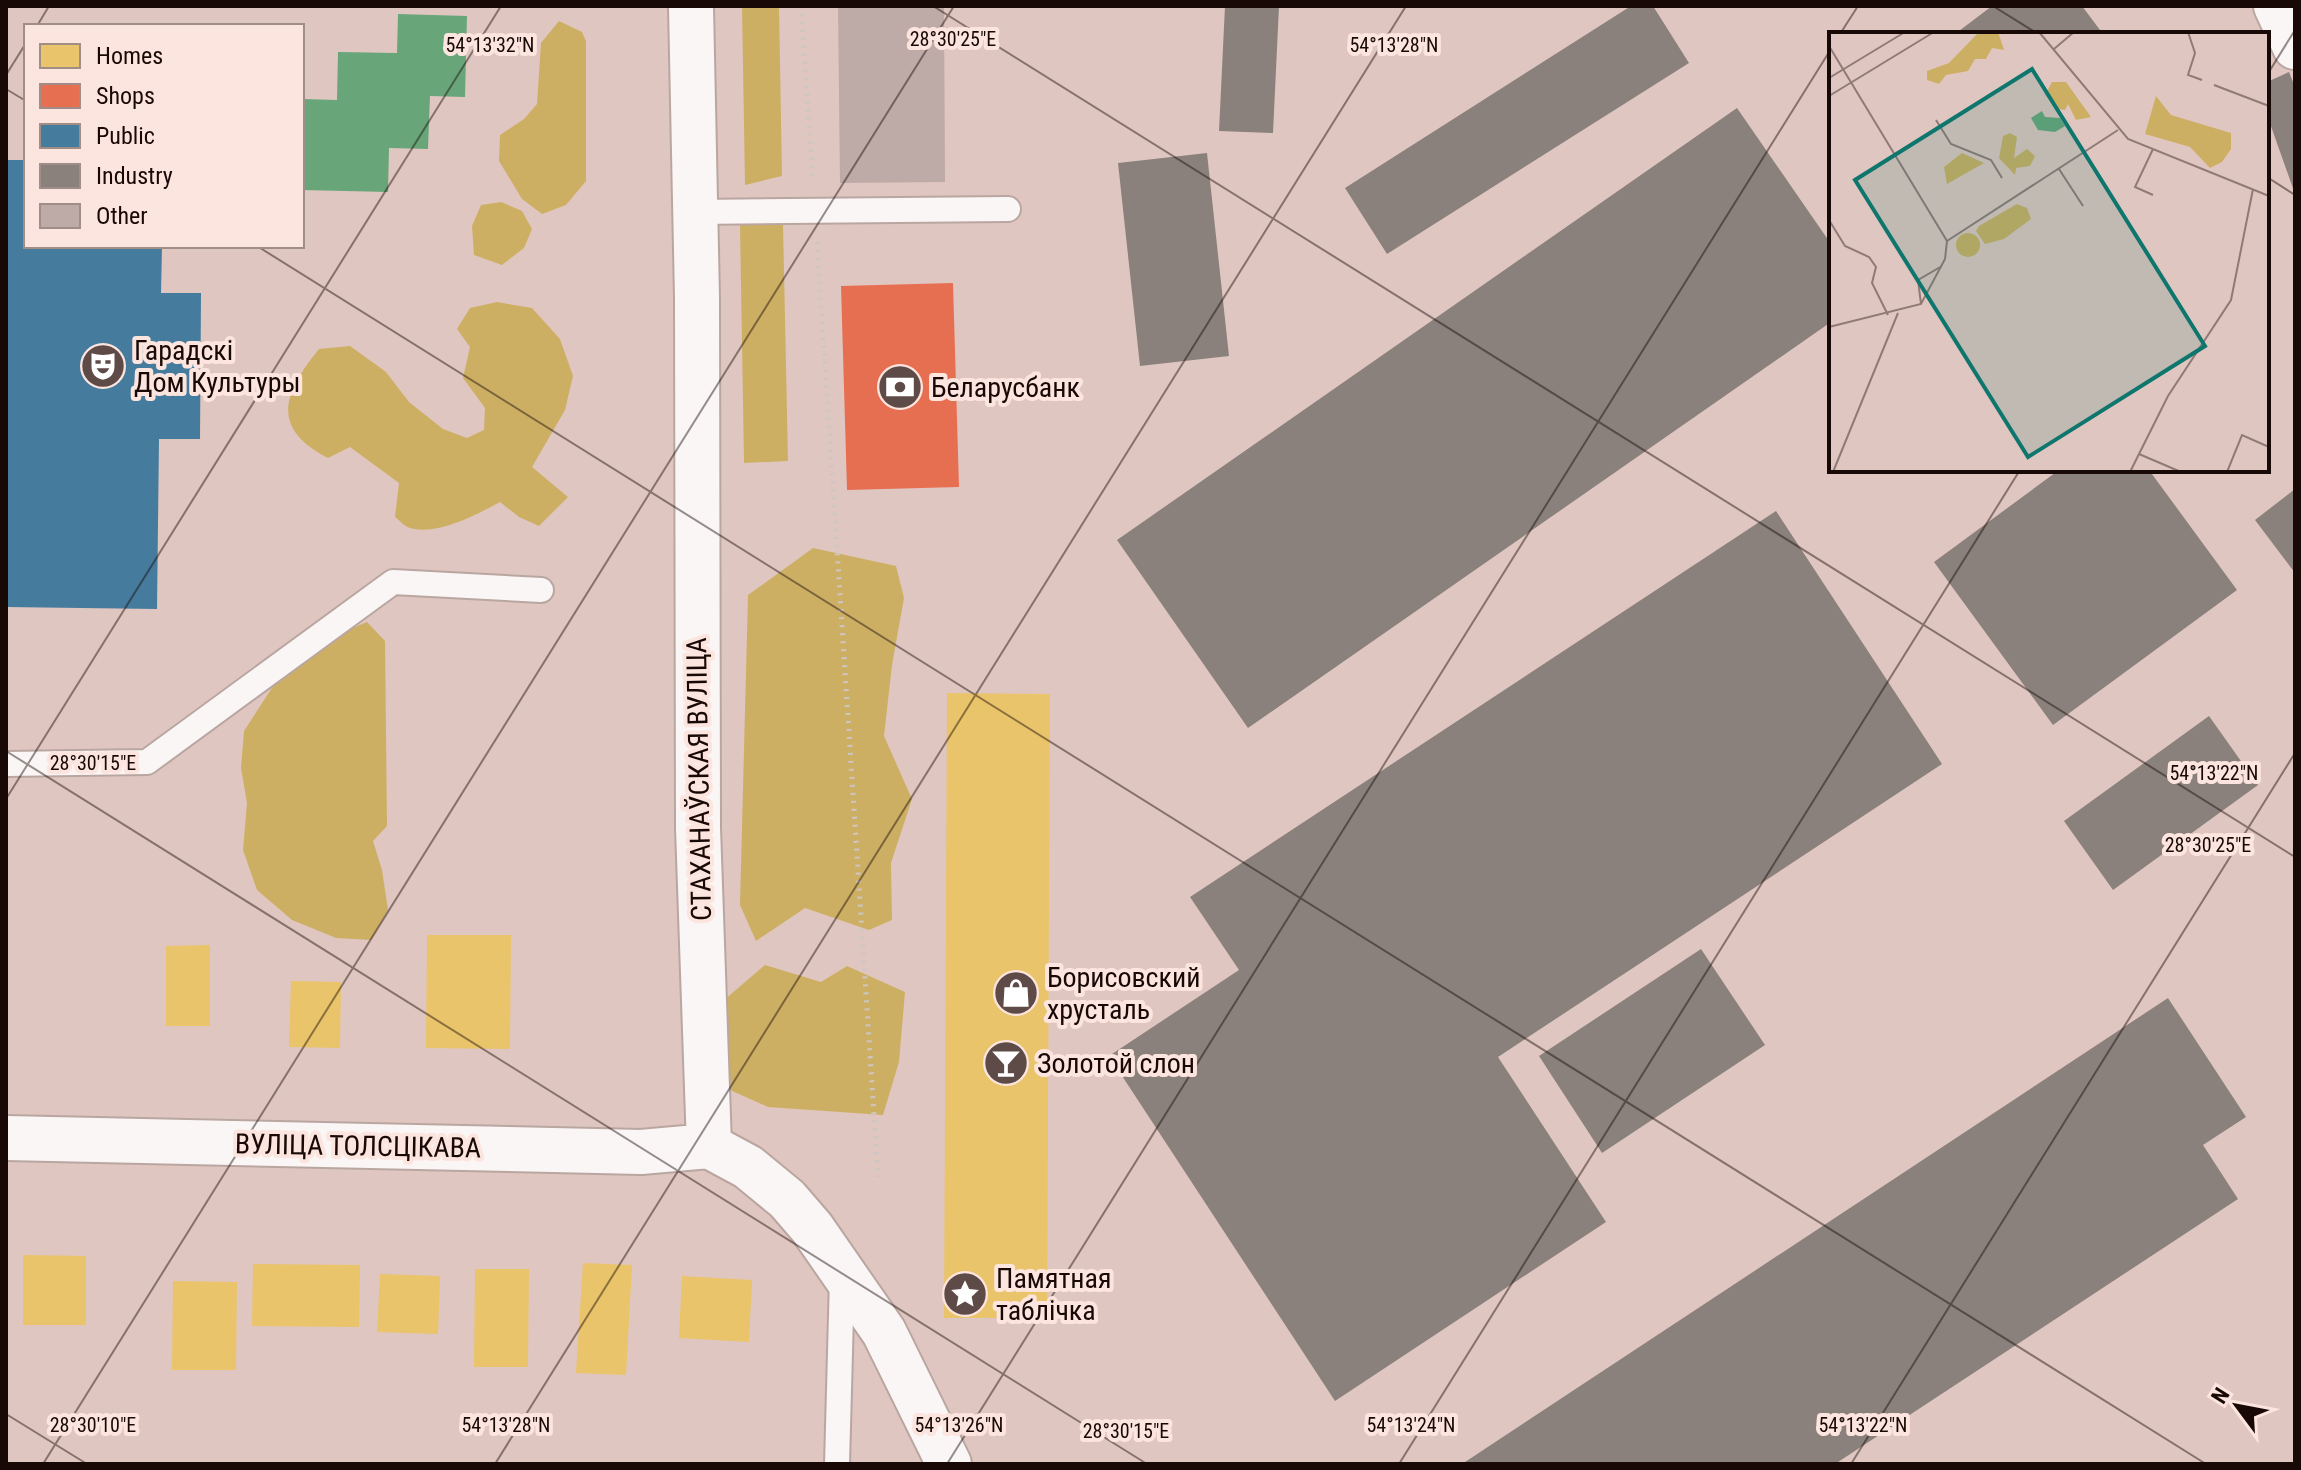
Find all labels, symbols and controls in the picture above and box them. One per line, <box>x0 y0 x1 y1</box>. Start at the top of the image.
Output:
legend <box>24 24 304 248</box>
text: 28°30'25"E <box>910 27 996 51</box>
inset map <box>1829 32 2269 472</box>
text: 54°13'32"N <box>445 33 535 57</box>
text: 54°13'28"N <box>1349 33 1439 57</box>
text: Homes <box>96 42 163 70</box>
text: Shops <box>96 82 155 110</box>
text: Public <box>96 122 155 150</box>
text: Industry <box>96 162 173 190</box>
text: Other <box>96 202 148 230</box>
place label: Гарадскі Дом Культуры <box>134 334 301 399</box>
theatre icon: Гарадскі Дом Культуры <box>79 342 127 390</box>
bank icon: Беларусбанк <box>876 363 924 411</box>
place label: Беларусбанк <box>931 371 1080 404</box>
street label: СТАХАНАЎСКАЯ ВУЛІЦА <box>680 637 718 921</box>
text: 28°30'15"E <box>50 751 136 775</box>
text: 54°13'22"N <box>2169 761 2259 785</box>
text: 28°30'25"E <box>2165 833 2251 857</box>
place label: Борисовский хрусталь <box>1047 961 1201 1026</box>
shop icon: Борисовский хрусталь <box>992 969 1040 1017</box>
bar icon: Золотой слон <box>982 1039 1030 1087</box>
place label: Золотой слон <box>1037 1047 1195 1080</box>
street label: ВУЛІЦА ТОЛСЦІКАВА <box>235 1127 481 1165</box>
place label: Памятная таблічка <box>996 1262 1111 1327</box>
place icon: Памятная таблічка <box>941 1270 989 1318</box>
north arrow <box>2197 1366 2277 1446</box>
text: N <box>2206 1383 2235 1408</box>
text: 28°30'10"E <box>50 1413 136 1437</box>
text: 54°13'28"N <box>461 1413 551 1437</box>
text: 54°13'26"N <box>914 1413 1004 1437</box>
text: 54°13'24"N <box>1366 1413 1456 1437</box>
text: 54°13'22"N <box>1818 1413 1908 1437</box>
text: 28°30'15"E <box>1083 1419 1169 1443</box>

